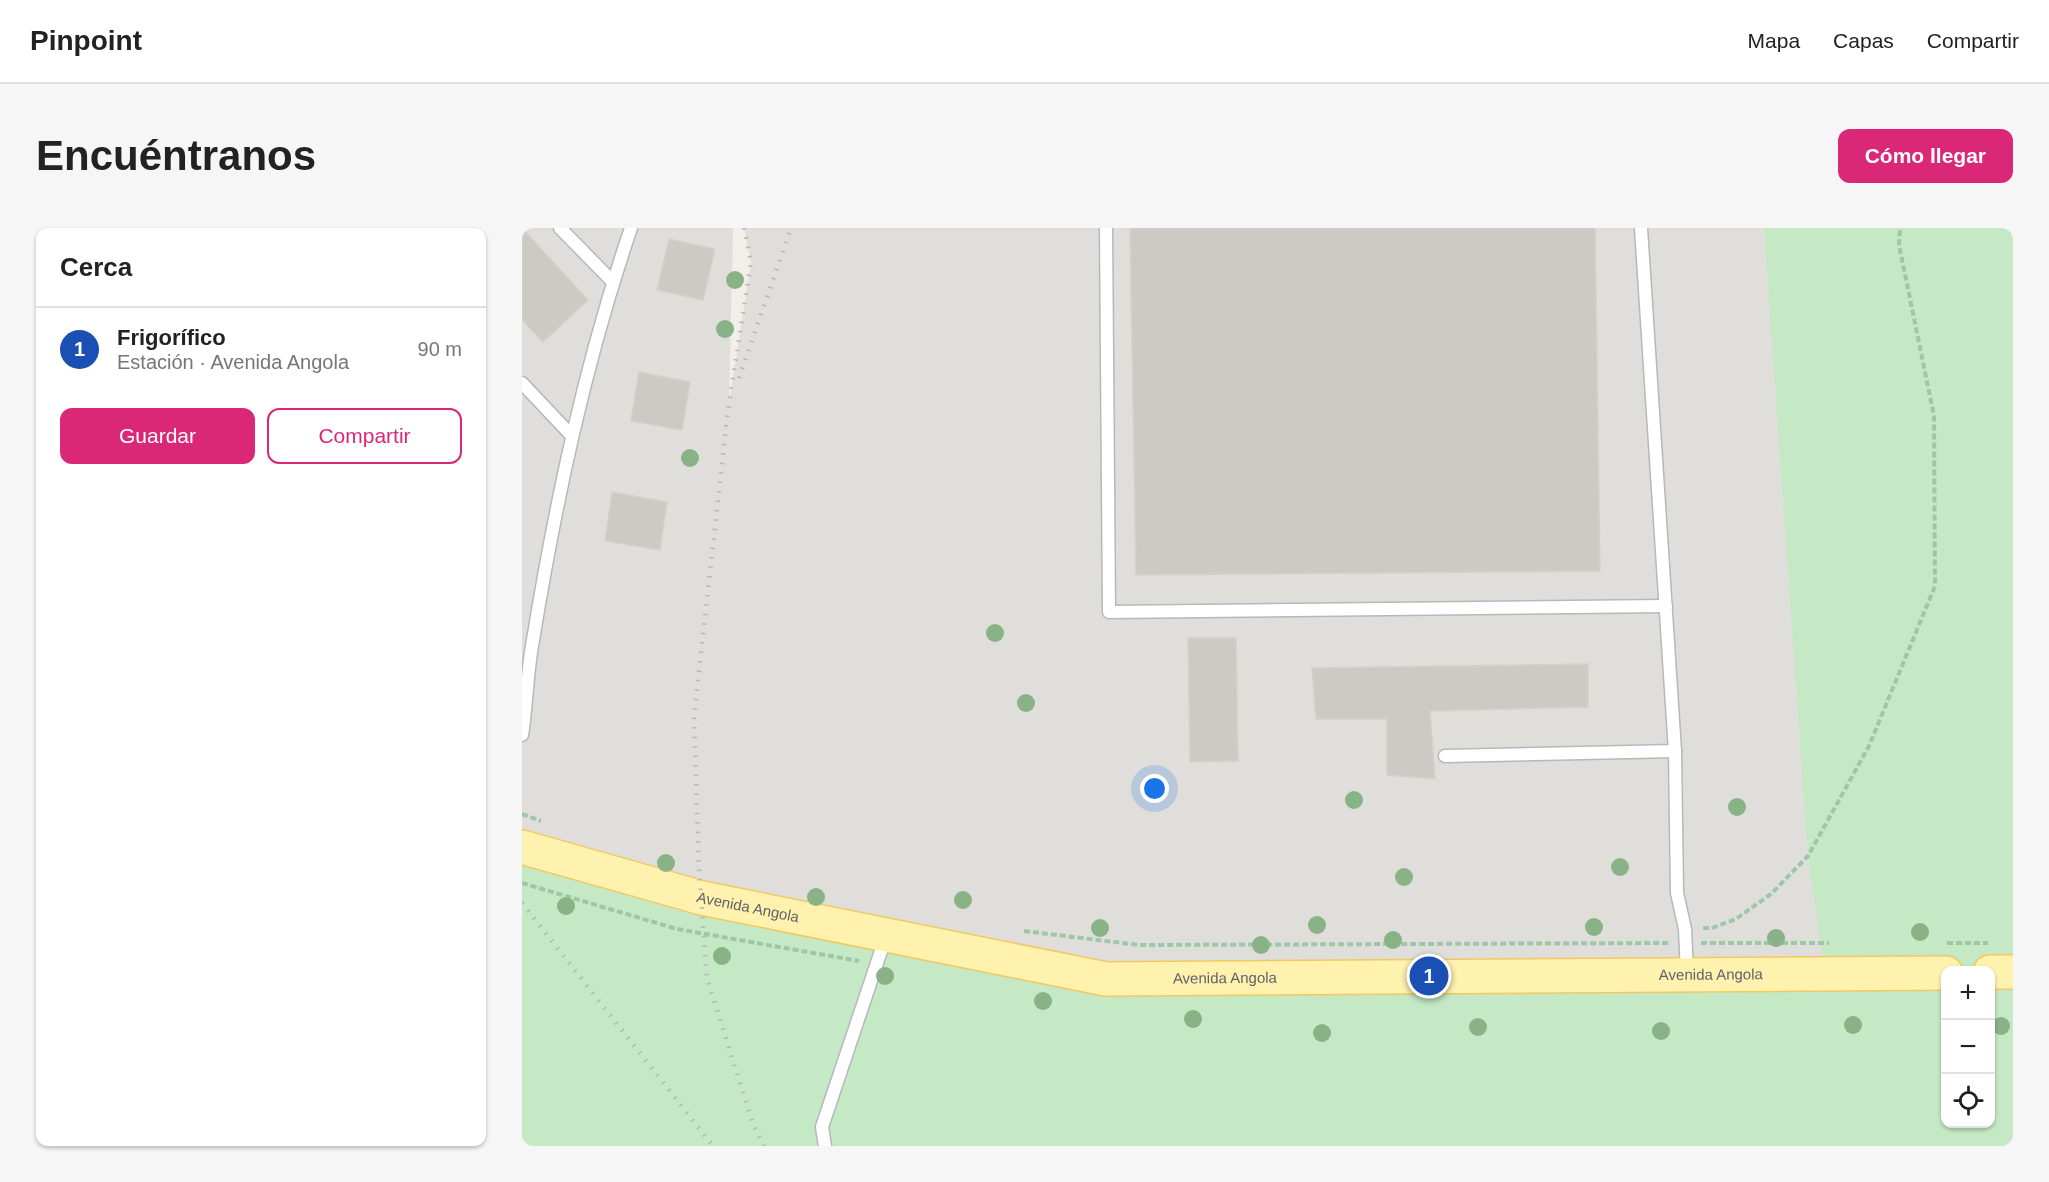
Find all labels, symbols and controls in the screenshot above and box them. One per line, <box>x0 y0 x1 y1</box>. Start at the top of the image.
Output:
text: Pinpoint <box>30 25 142 56</box>
text: Mapa <box>1748 29 1800 52</box>
text: Capas <box>1833 29 1894 52</box>
text: Compartir <box>1927 29 2019 52</box>
button: Cómo llegar <box>1838 129 2013 183</box>
text: Encuéntranos <box>36 132 316 179</box>
text: Cerca <box>60 252 132 282</box>
text: Frigorífico <box>117 325 226 350</box>
text: 1 <box>74 338 85 360</box>
text: 90 m <box>418 338 462 360</box>
text: Estación · Avenida Angola <box>117 351 349 373</box>
button: Guardar <box>60 408 255 464</box>
button: Compartir <box>267 408 462 464</box>
your location <box>1140 774 1169 803</box>
street label: Avenida Angola <box>695 888 801 925</box>
pin: 1 <box>1410 954 1448 999</box>
street label: Avenida Angola <box>1659 965 1764 983</box>
map controls <box>1941 966 1995 1128</box>
button: + <box>1941 966 1995 1020</box>
street label: Avenida Angola <box>1173 969 1278 987</box>
button: − <box>1941 1020 1995 1074</box>
button: locate <box>1941 1074 1995 1128</box>

